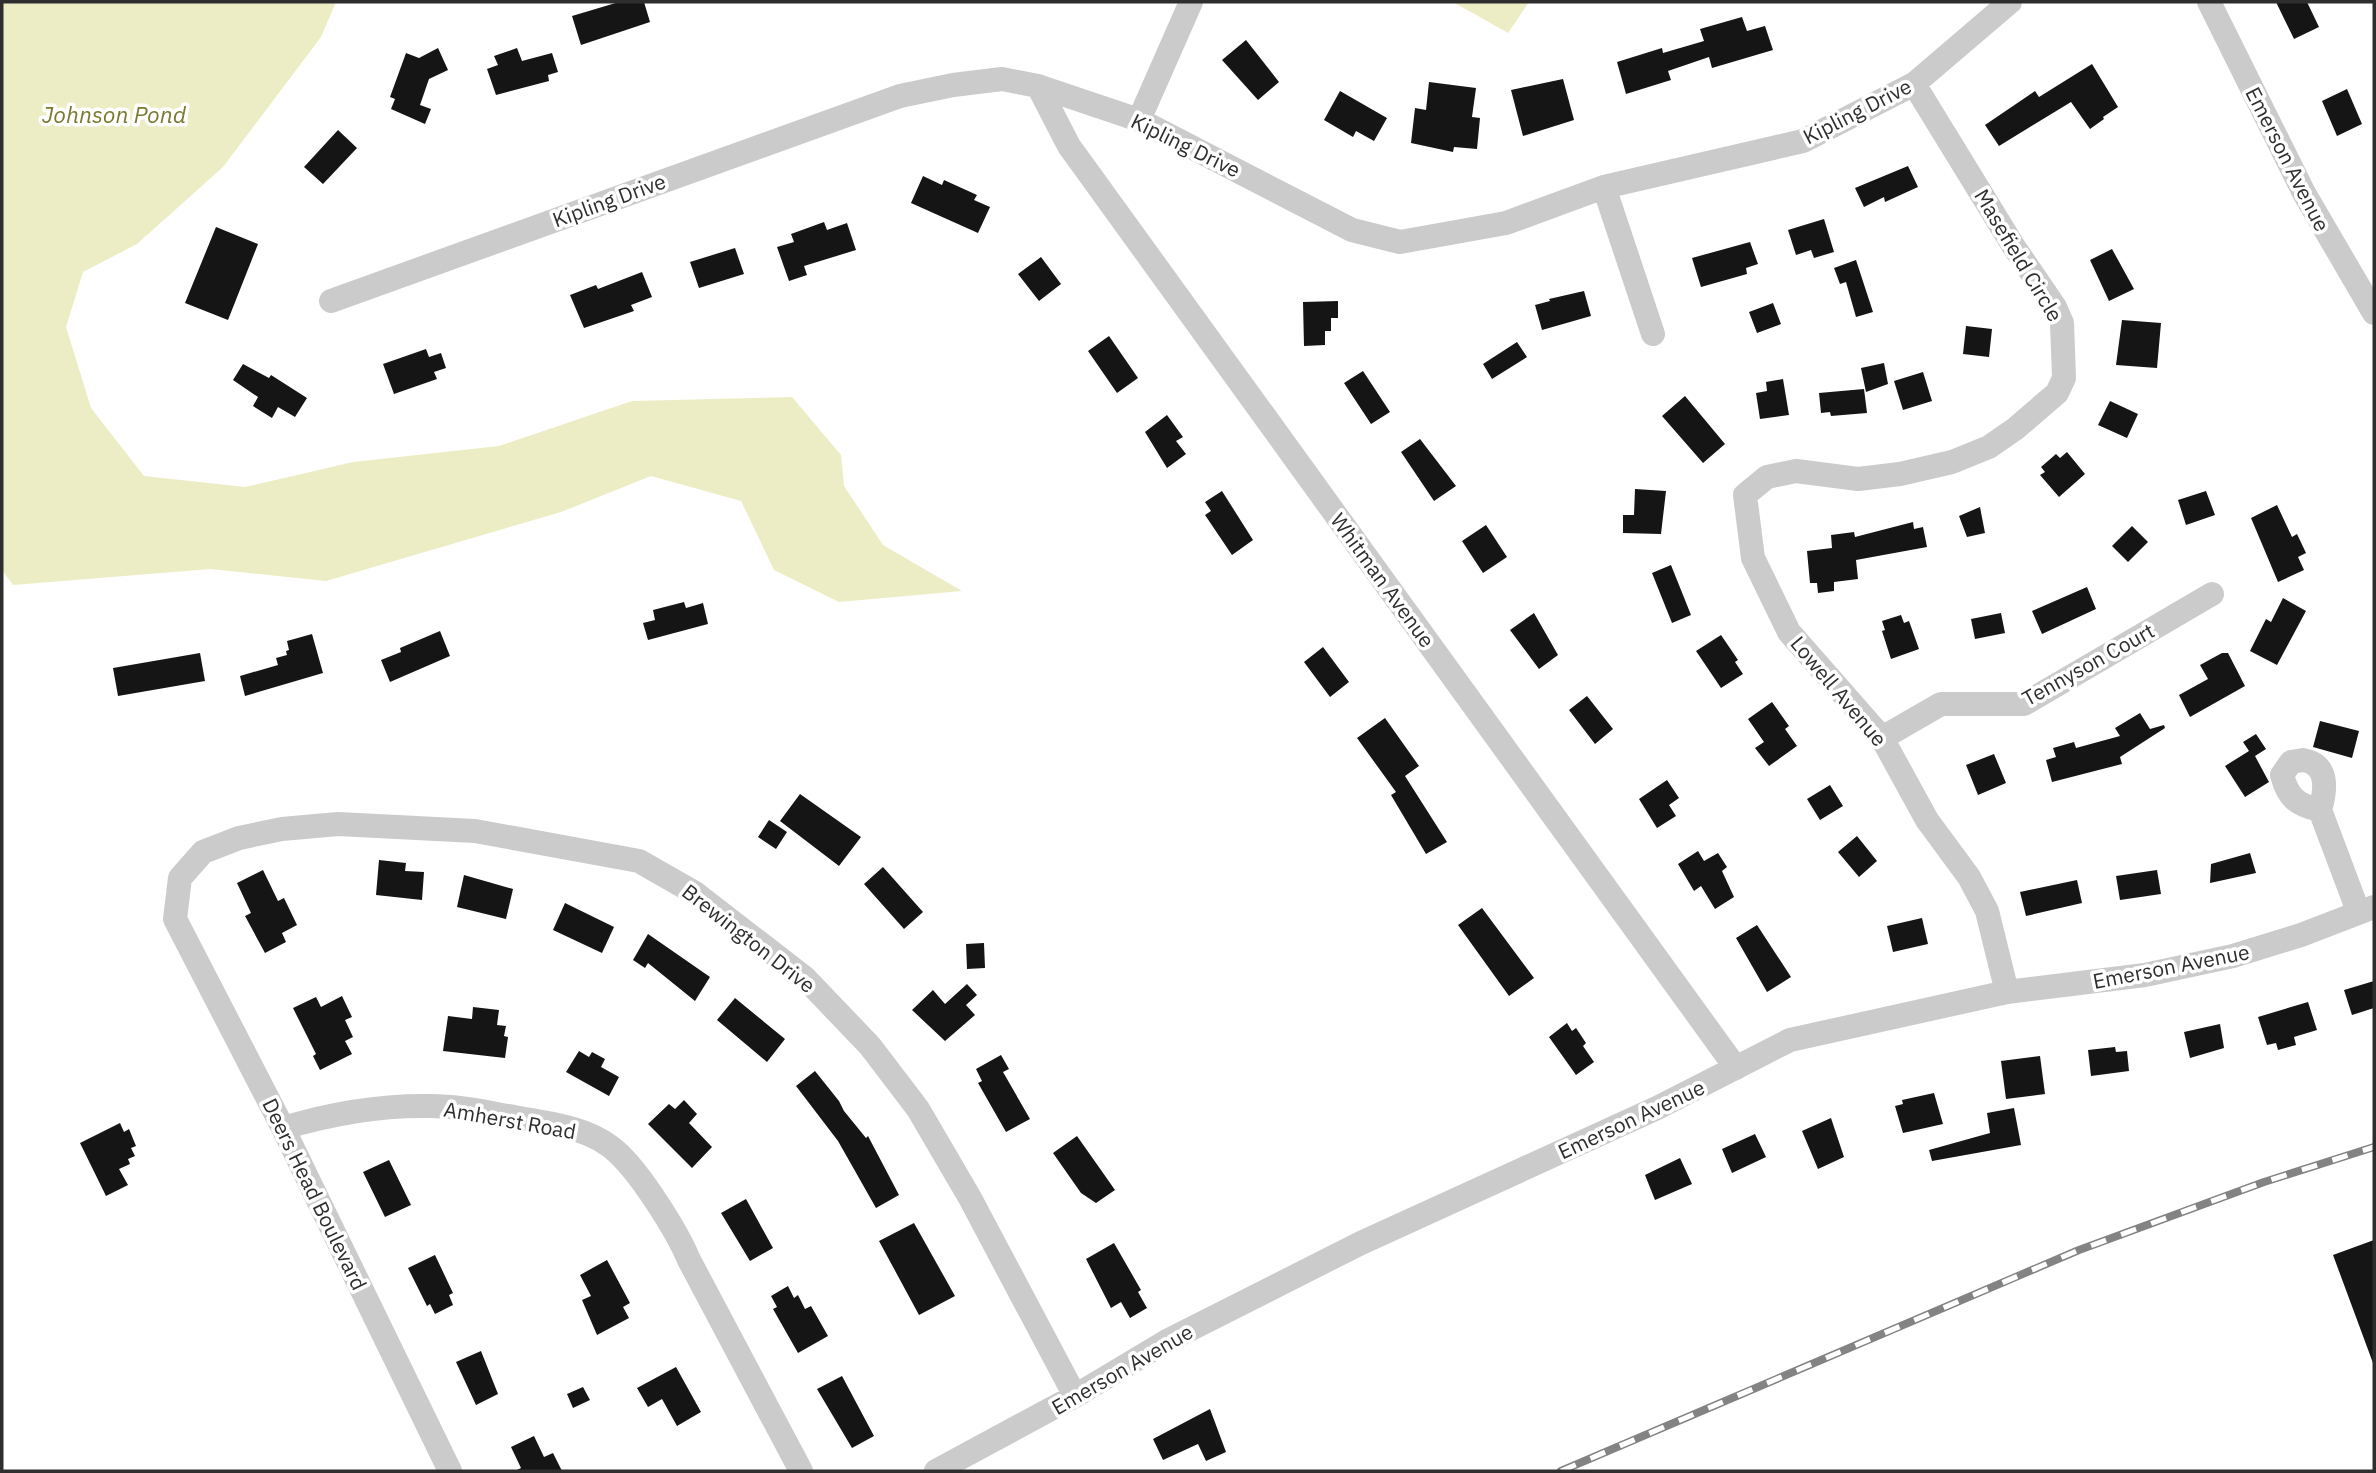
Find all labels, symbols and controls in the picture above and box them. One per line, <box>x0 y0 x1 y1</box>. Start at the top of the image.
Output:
street label: Kipling Drive <box>1798 72 1916 150</box>
street label: Emerson Avenue <box>2239 82 2337 236</box>
water label: Johnson Pond <box>42 99 187 129</box>
street label: Kipling Drive <box>1127 106 1245 184</box>
street label: Kipling Drive <box>549 167 669 233</box>
street label: Masefield Circle <box>1968 183 2070 327</box>
street label: Whitman Avenue <box>1325 507 1441 653</box>
street label: Tennyson Court <box>2017 616 2159 712</box>
street label: Lowell Avenue <box>1785 630 1893 752</box>
street label: Brewington Drive <box>677 877 821 999</box>
street label: Emerson Avenue <box>2090 937 2252 995</box>
street label: Emerson Avenue <box>1553 1073 1709 1165</box>
street label: Deers Head Boulevard <box>256 1093 374 1295</box>
street label: Amherst Road <box>442 1095 578 1145</box>
street label: Emerson Avenue <box>1046 1317 1198 1421</box>

